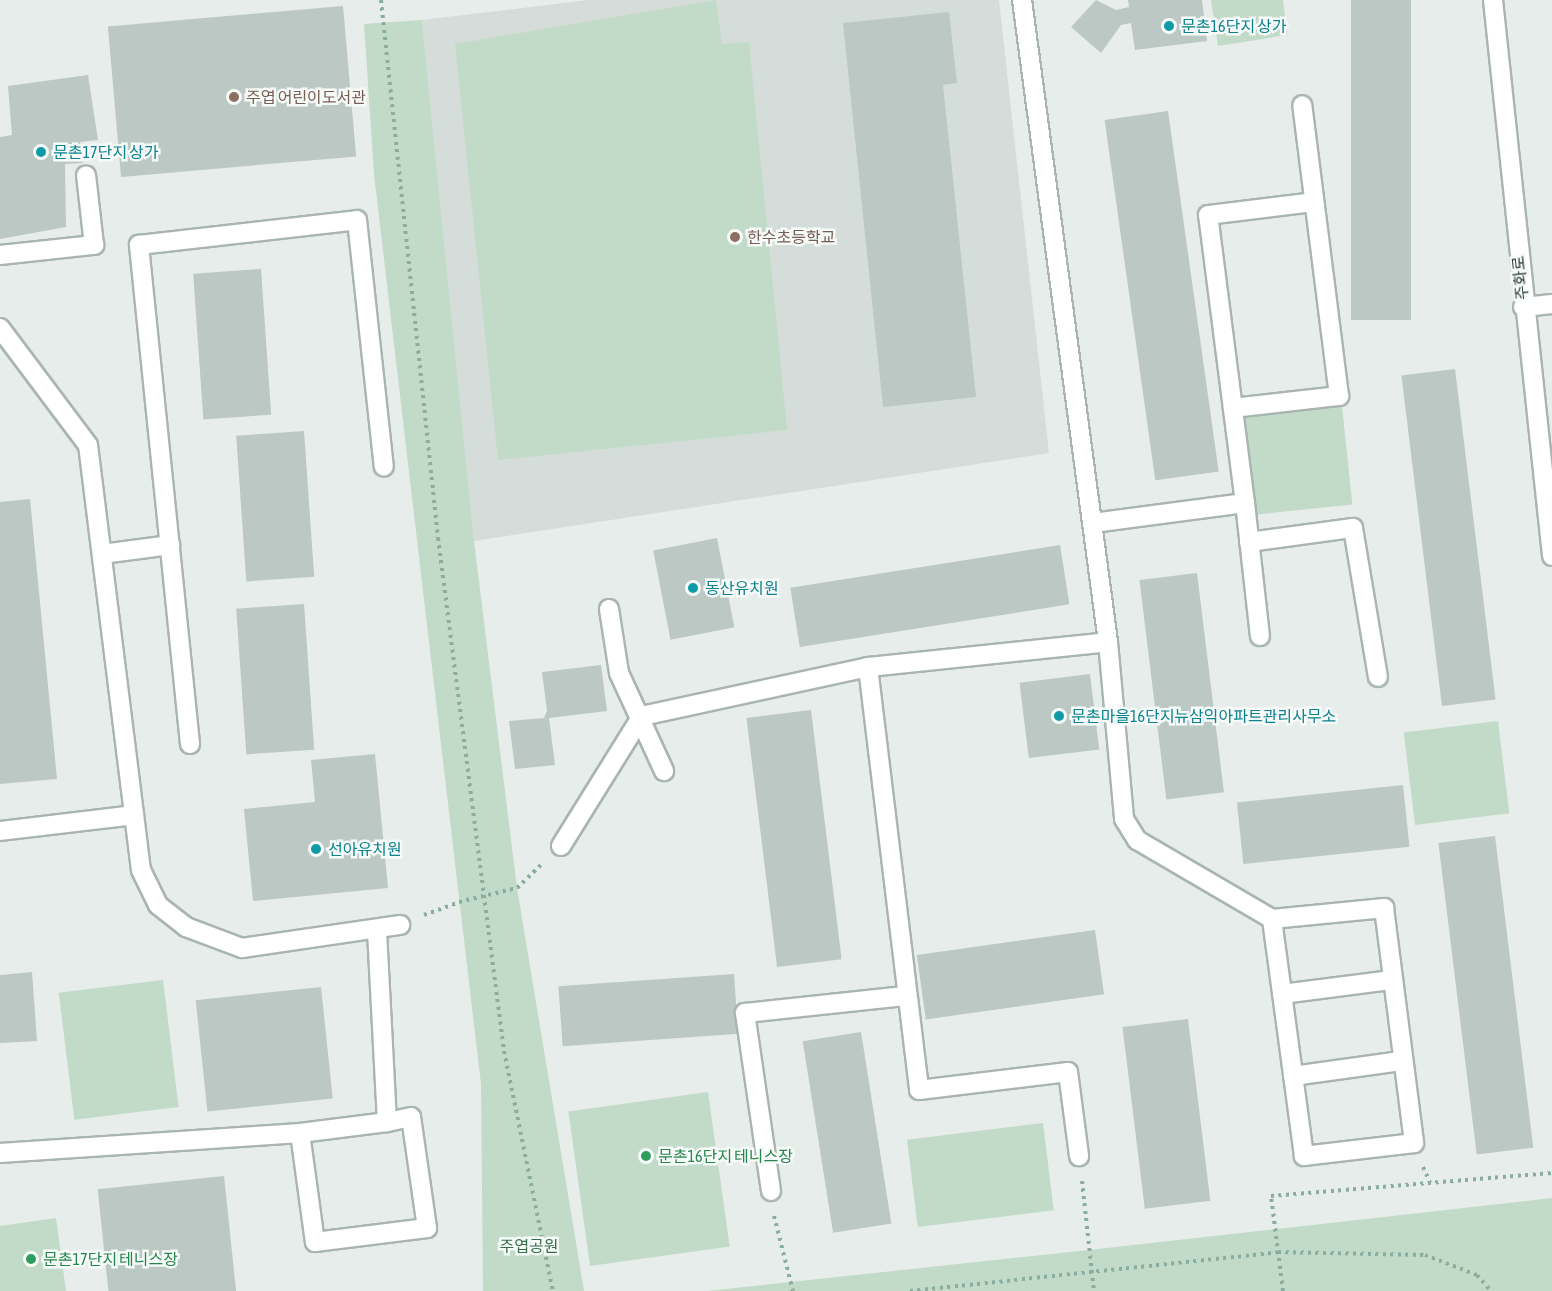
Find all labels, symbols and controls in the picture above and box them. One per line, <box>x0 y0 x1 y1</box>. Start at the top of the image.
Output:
place label: 문촌16단지 상가 <box>1181 16 1287 36</box>
marker: 문촌16단지 상가 <box>1162 19 1176 33</box>
place label: 주엽 어린이도서관 <box>246 87 366 107</box>
marker: 주엽 어린이도서관 <box>227 90 241 104</box>
place label: 문촌17단지 상가 <box>53 142 159 162</box>
marker: 문촌17단지 상가 <box>34 145 48 159</box>
place label: 한수초등학교 <box>747 227 835 247</box>
marker: 한수초등학교 <box>728 230 742 244</box>
street label: 주화로 <box>1508 255 1532 301</box>
place label: 동산유치원 <box>705 578 779 598</box>
marker: 동산유치원 <box>686 581 700 595</box>
place label: 문촌마을16단지뉴삼익아파트관리사무소 <box>1071 706 1336 726</box>
marker: 문촌마을16단지뉴삼익아파트관리사무소 <box>1052 709 1066 723</box>
place label: 선아유치원 <box>328 839 402 859</box>
marker: 선아유치원 <box>309 842 323 856</box>
place label: 문촌16단지 테니스장 <box>658 1146 793 1166</box>
marker: 문촌16단지 테니스장 <box>639 1149 653 1163</box>
park label: 주엽공원 <box>500 1236 558 1256</box>
place label: 문촌17단지 테니스장 <box>43 1249 178 1269</box>
marker: 문촌17단지 테니스장 <box>24 1252 38 1266</box>

